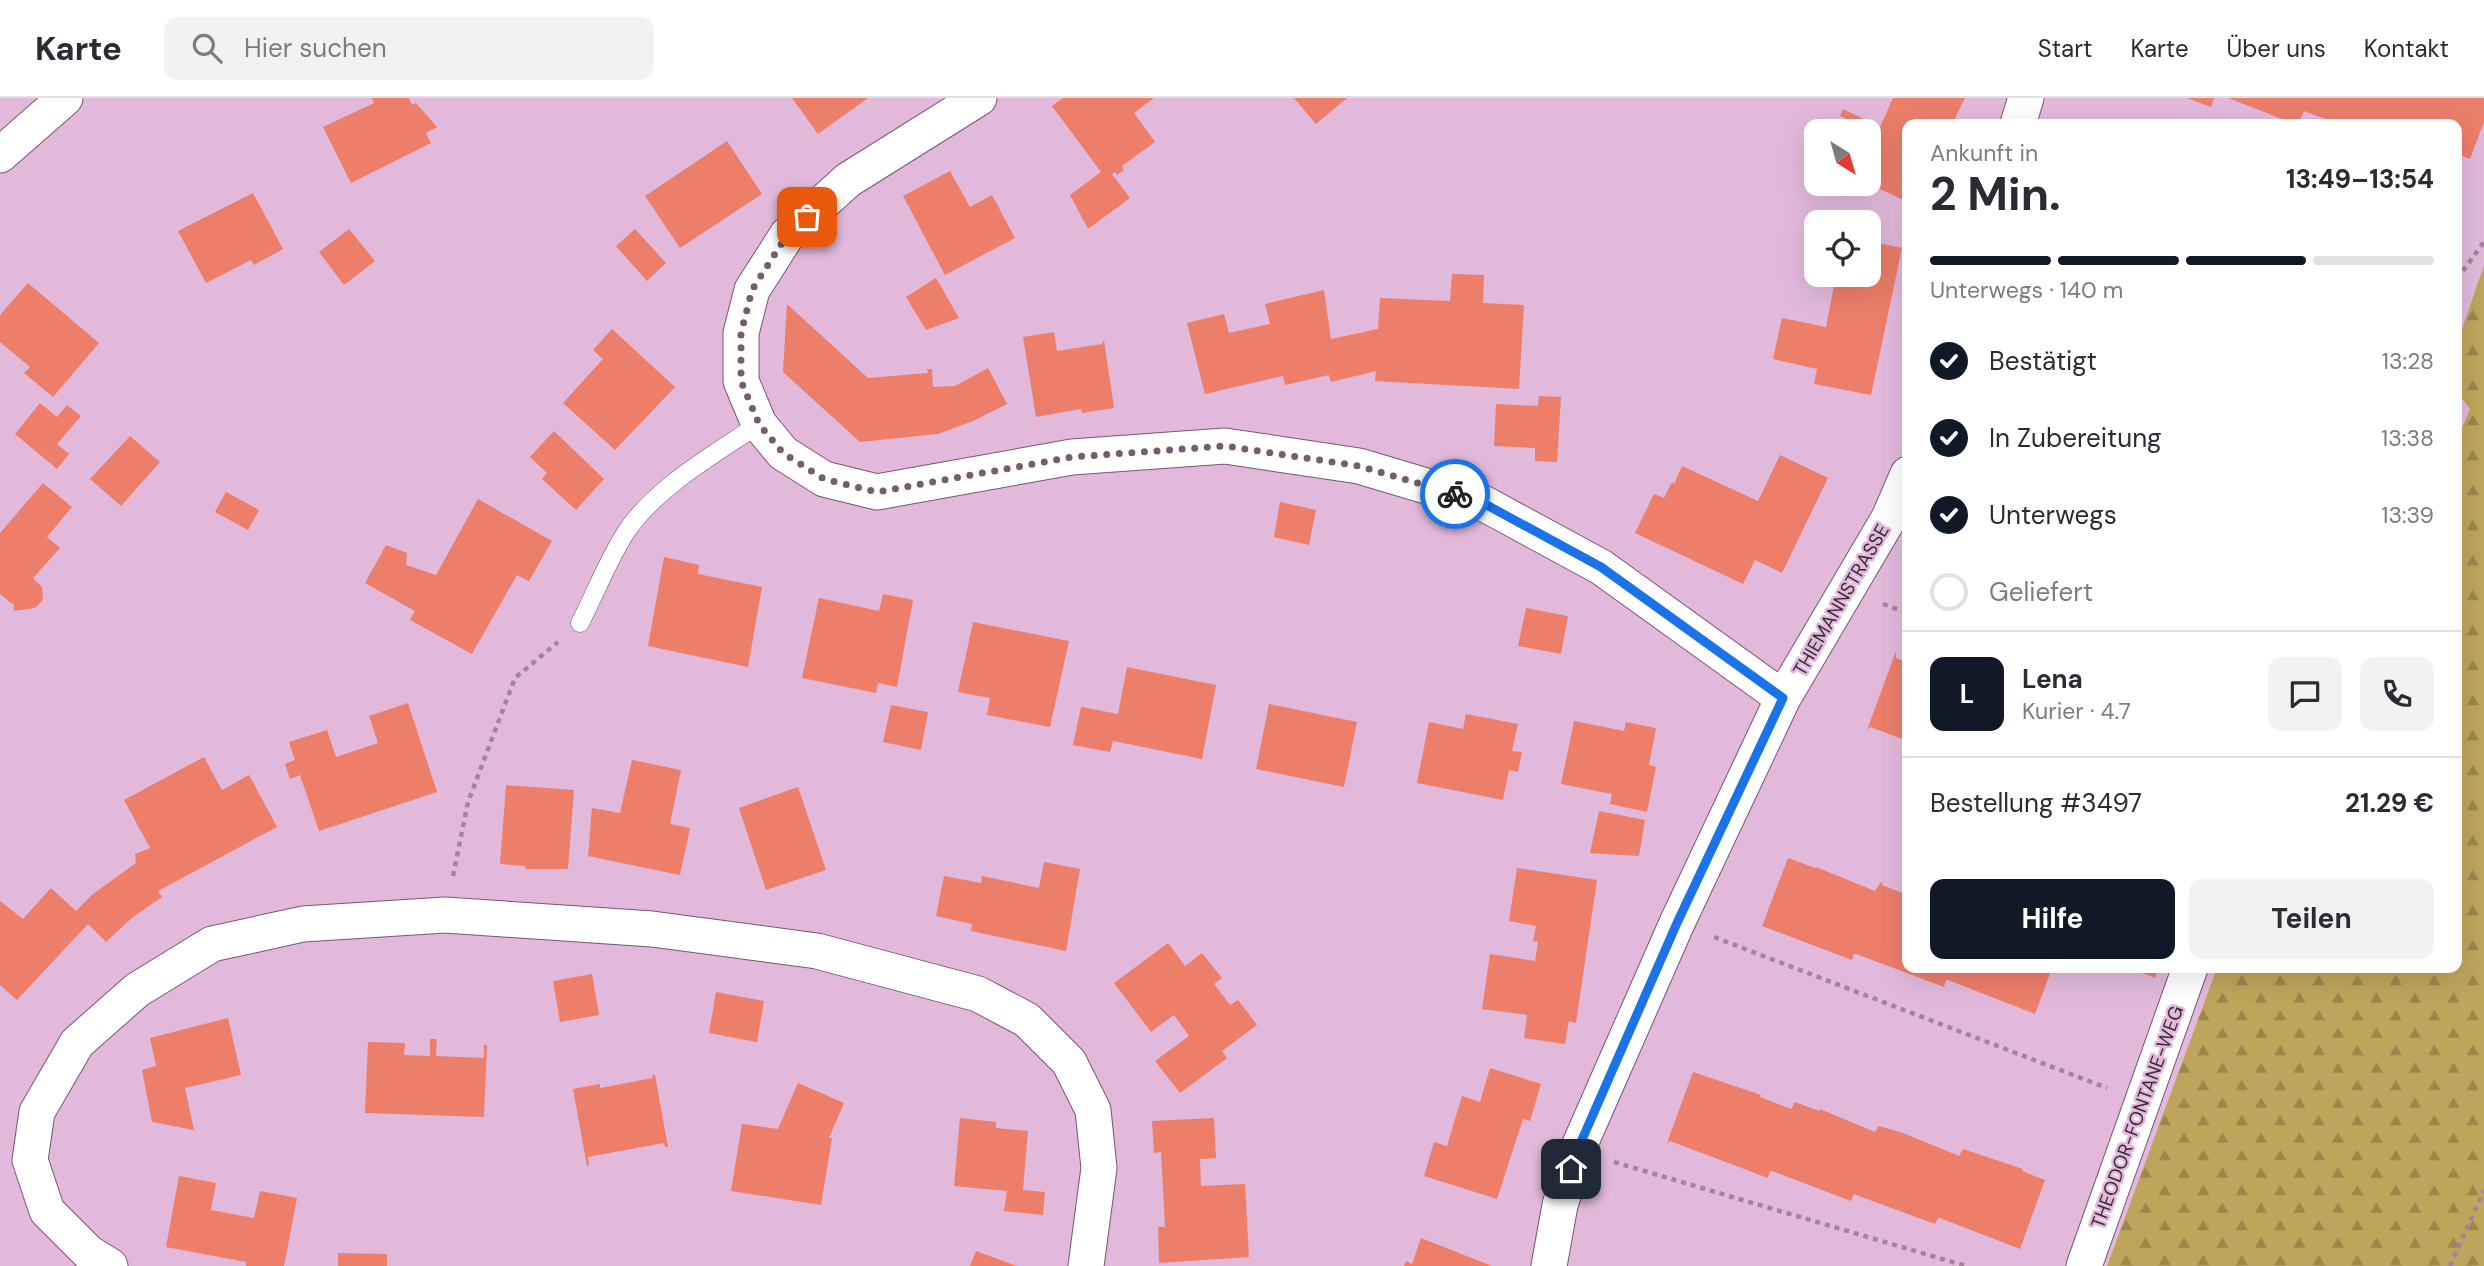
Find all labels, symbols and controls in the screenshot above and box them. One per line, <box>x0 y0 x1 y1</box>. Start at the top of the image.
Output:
search box <box>164 17 654 80</box>
text: Karte <box>35 27 122 70</box>
icon: search <box>188 29 226 67</box>
text: Hier suchen <box>244 31 387 65</box>
text: Start <box>2038 33 2092 64</box>
text: Karte <box>2130 33 2189 64</box>
text: Über uns <box>2227 33 2326 64</box>
text: Kontakt <box>2364 33 2449 64</box>
north arrow <box>1804 119 1881 196</box>
map controls <box>1804 119 1881 287</box>
text: Ankunft in <box>1930 138 2038 168</box>
text: 13:49–13:54 <box>2286 162 2434 196</box>
text: 2 Min. <box>1930 164 2061 224</box>
pin <box>777 187 837 247</box>
icon: bag <box>788 198 826 236</box>
button: locate <box>1804 210 1881 287</box>
text: Unterwegs · 140 m <box>1930 275 2123 305</box>
icon: check <box>1930 342 1968 380</box>
text: Bestätigt <box>1989 344 2097 378</box>
text: 13:28 <box>2382 346 2434 376</box>
icon: check <box>1930 419 1968 457</box>
text: In Zubereitung <box>1989 421 2162 455</box>
text: 13:38 <box>2381 423 2434 453</box>
courier <box>1420 459 1490 529</box>
icon: bike <box>1436 475 1474 513</box>
icon: check <box>1930 496 1968 534</box>
text: Unterwegs <box>1989 498 2117 532</box>
text: 13:39 <box>2381 500 2434 530</box>
street label: THIEMANNSTRASSE <box>1787 519 1895 681</box>
text: Geliefert <box>1989 575 2093 609</box>
button: chat <box>2268 657 2342 731</box>
button: phone <box>2360 657 2434 731</box>
text: Lena <box>2022 662 2083 696</box>
text: L <box>1960 677 1974 711</box>
text: Kurier · 4.7 <box>2022 696 2131 726</box>
text: Bestellung #3497 <box>1930 786 2142 820</box>
text: 21.29 € <box>2345 786 2434 820</box>
button: Hilfe <box>1930 879 2175 959</box>
button: Teilen <box>2189 879 2434 959</box>
street label: THEODOR-FONTANE-WEG <box>2085 1002 2189 1232</box>
pin <box>1541 1139 1601 1199</box>
icon: home <box>1552 1150 1590 1188</box>

